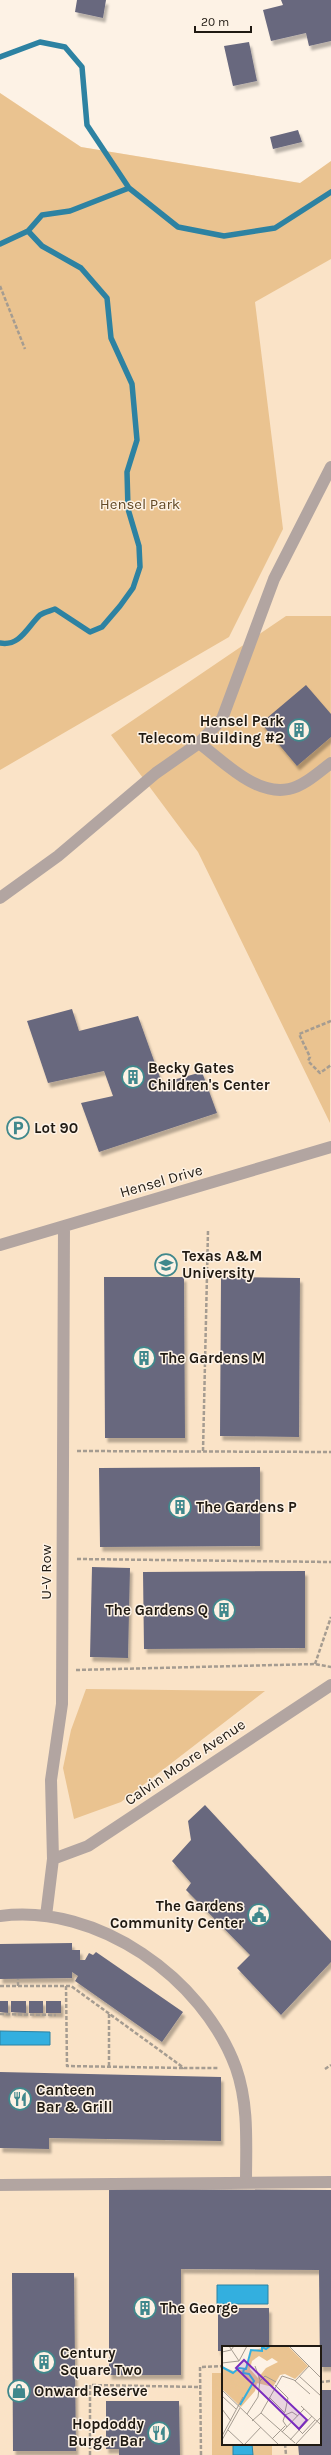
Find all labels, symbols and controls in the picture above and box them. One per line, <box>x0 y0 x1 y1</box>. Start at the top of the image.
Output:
scale bar <box>195 8 251 34</box>
text: 20 m <box>201 15 229 29</box>
park label: Hensel Park <box>100 495 180 513</box>
place label: Hensel Park Telecom Building #2 <box>138 712 284 747</box>
building icon: Hensel Park Telecom Building #2 <box>286 717 312 743</box>
place label: Becky Gates Children's Center <box>148 1059 270 1094</box>
building icon: Becky Gates Children's Center <box>120 1064 146 1090</box>
parking icon: Lot 90 <box>5 1115 31 1141</box>
place label: Lot 90 <box>34 1119 78 1137</box>
street label: Hensel Drive <box>118 1161 204 1201</box>
place label: Texas A&M University <box>182 1247 262 1282</box>
school or university icon: Texas A&M University <box>153 1252 179 1278</box>
building icon: The Gardens M <box>131 1345 157 1371</box>
place label: The Gardens M <box>160 1349 265 1367</box>
building icon: The Gardens P <box>167 1494 193 1520</box>
place label: The Gardens P <box>196 1498 297 1516</box>
street label: U-V Row <box>37 1544 55 1600</box>
building icon: The Gardens Q <box>211 1597 237 1623</box>
place label: The Gardens Q <box>106 1601 208 1619</box>
street label: Calvin Moore Avenue <box>121 1715 249 1809</box>
place label: The Gardens Community Center <box>110 1897 244 1932</box>
public building icon: The Gardens Community Center <box>246 1902 272 1928</box>
place label: Canteen Bar & Grill <box>36 2081 113 2116</box>
restaurant icon: Canteen Bar & Grill <box>7 2086 33 2112</box>
building icon: The George <box>132 2295 158 2321</box>
place label: The George <box>160 2299 238 2317</box>
place label: Century Square Two <box>60 2344 142 2379</box>
inset map <box>222 2346 321 2445</box>
building icon: Century Square Two <box>31 2349 57 2375</box>
shop icon: Onward Reserve <box>6 2378 32 2404</box>
place label: Onward Reserve <box>34 2382 148 2400</box>
place label: Hopdoddy Burger Bar <box>68 2415 144 2450</box>
restaurant icon: Hopdoddy Burger Bar <box>146 2420 172 2446</box>

